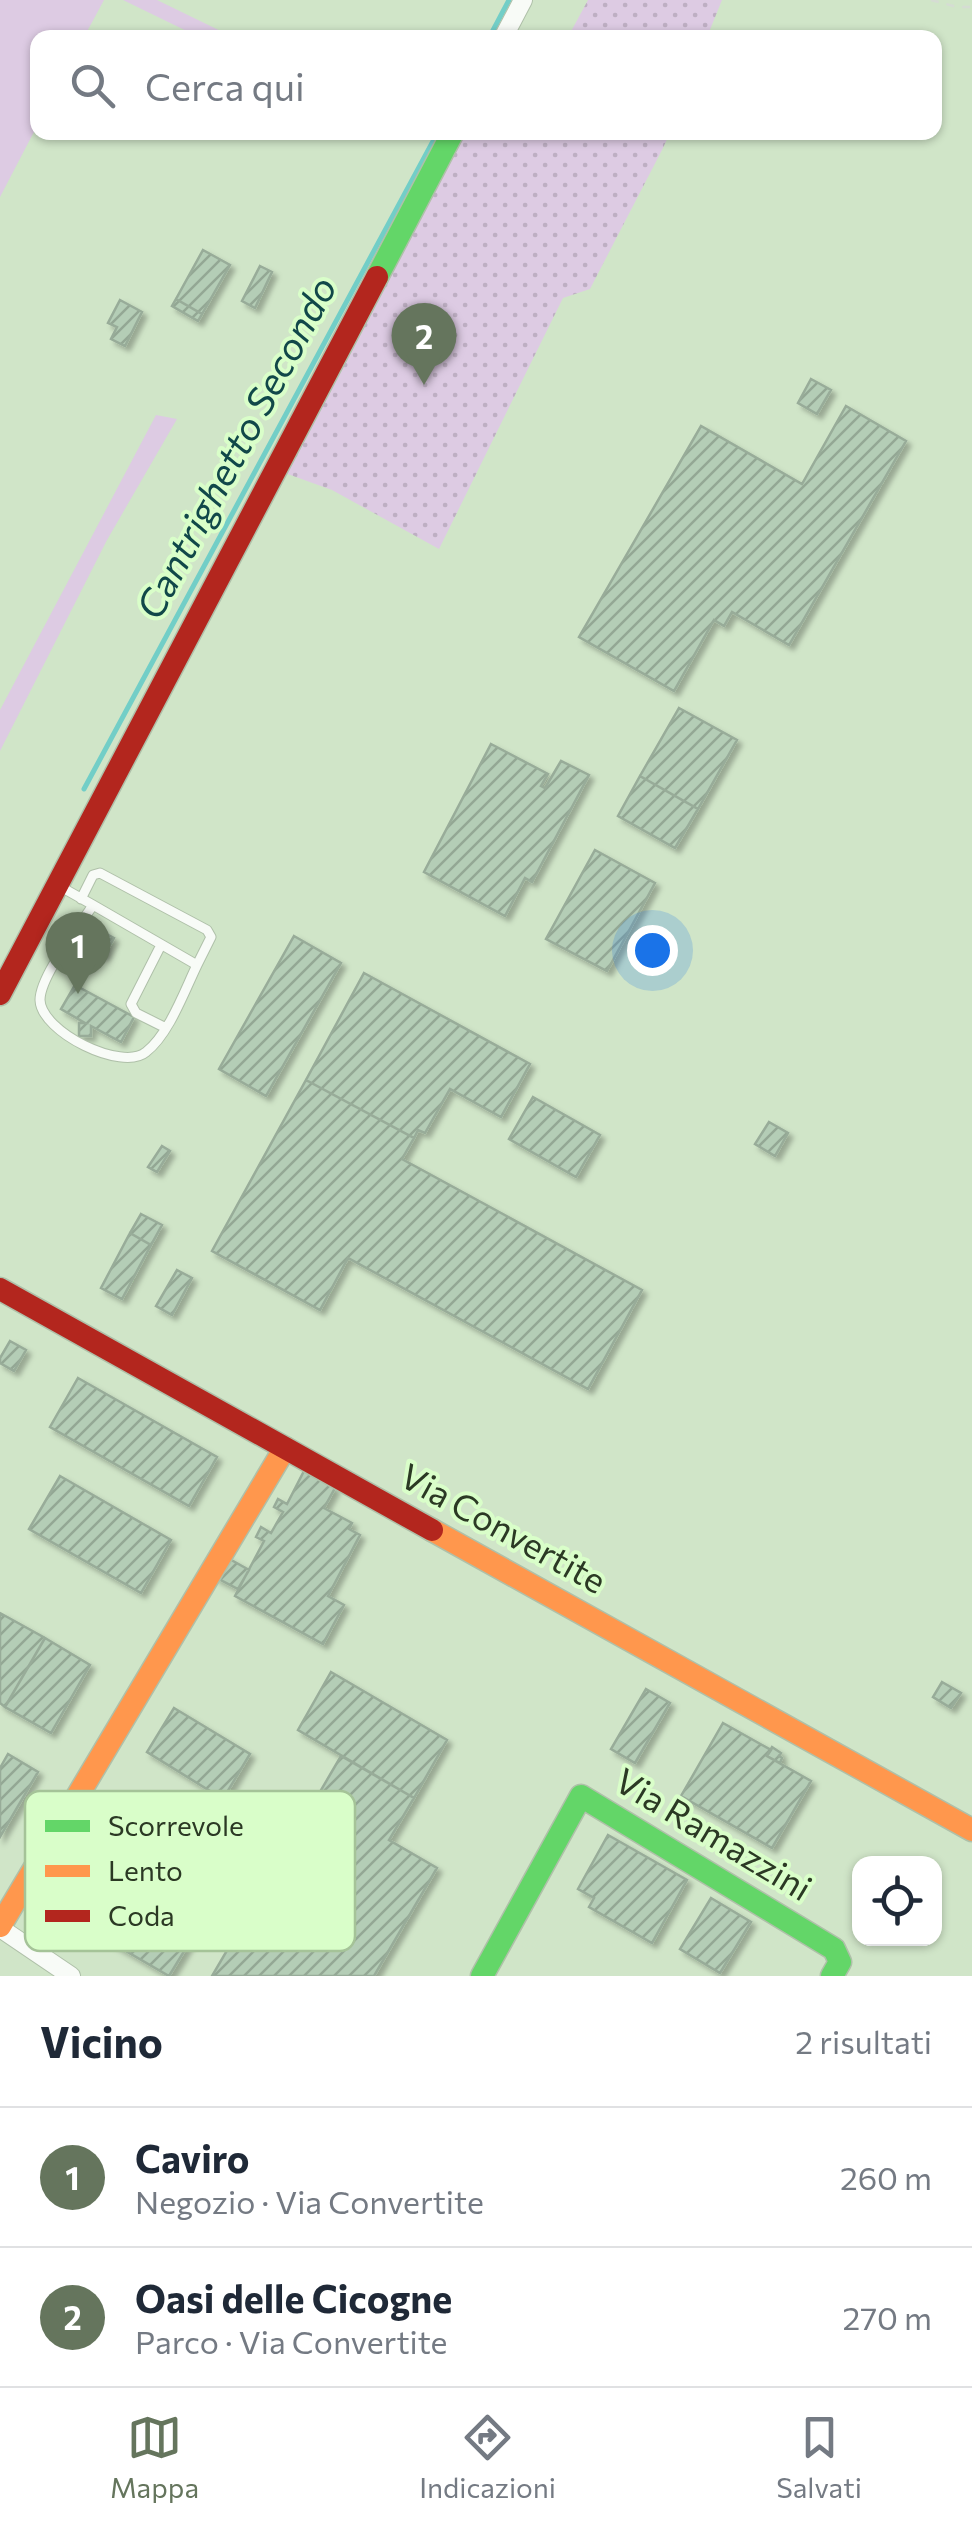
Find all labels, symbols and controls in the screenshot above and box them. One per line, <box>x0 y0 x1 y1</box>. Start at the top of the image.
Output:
search box <box>30 30 942 140</box>
icon: search <box>65 58 120 113</box>
text: Cerca qui <box>145 62 305 109</box>
water label: Cantrighetto Secondo <box>124 267 345 626</box>
pin: 2 <box>392 302 456 385</box>
pin: 1 <box>46 912 110 994</box>
your location <box>627 925 678 976</box>
street label: Via Convertite <box>394 1453 614 1601</box>
street label: Via Ramazzini <box>608 1757 820 1908</box>
legend <box>25 1791 355 1951</box>
text: Scorrevole <box>108 1808 244 1842</box>
text: Lento <box>108 1853 183 1887</box>
map controls <box>852 1856 942 1946</box>
button: locate <box>852 1856 942 1946</box>
text: Coda <box>108 1898 175 1932</box>
text: Vicino <box>40 2015 163 2067</box>
text: 2 risultati <box>795 2021 932 2061</box>
text: Caviro <box>135 2134 250 2181</box>
text: 1 <box>65 2157 80 2197</box>
text: 260 m <box>840 2157 932 2197</box>
text: Negozio · Via Convertite <box>135 2181 484 2221</box>
text: Oasi delle Cicogne <box>135 2274 452 2321</box>
text: 2 <box>63 2297 82 2337</box>
text: 270 m <box>843 2297 932 2337</box>
text: Parco · Via Convertite <box>135 2321 448 2361</box>
tab: Mappa <box>110 2410 199 2504</box>
tab: Indicazioni <box>419 2410 556 2504</box>
tab: Salvati <box>776 2410 862 2504</box>

